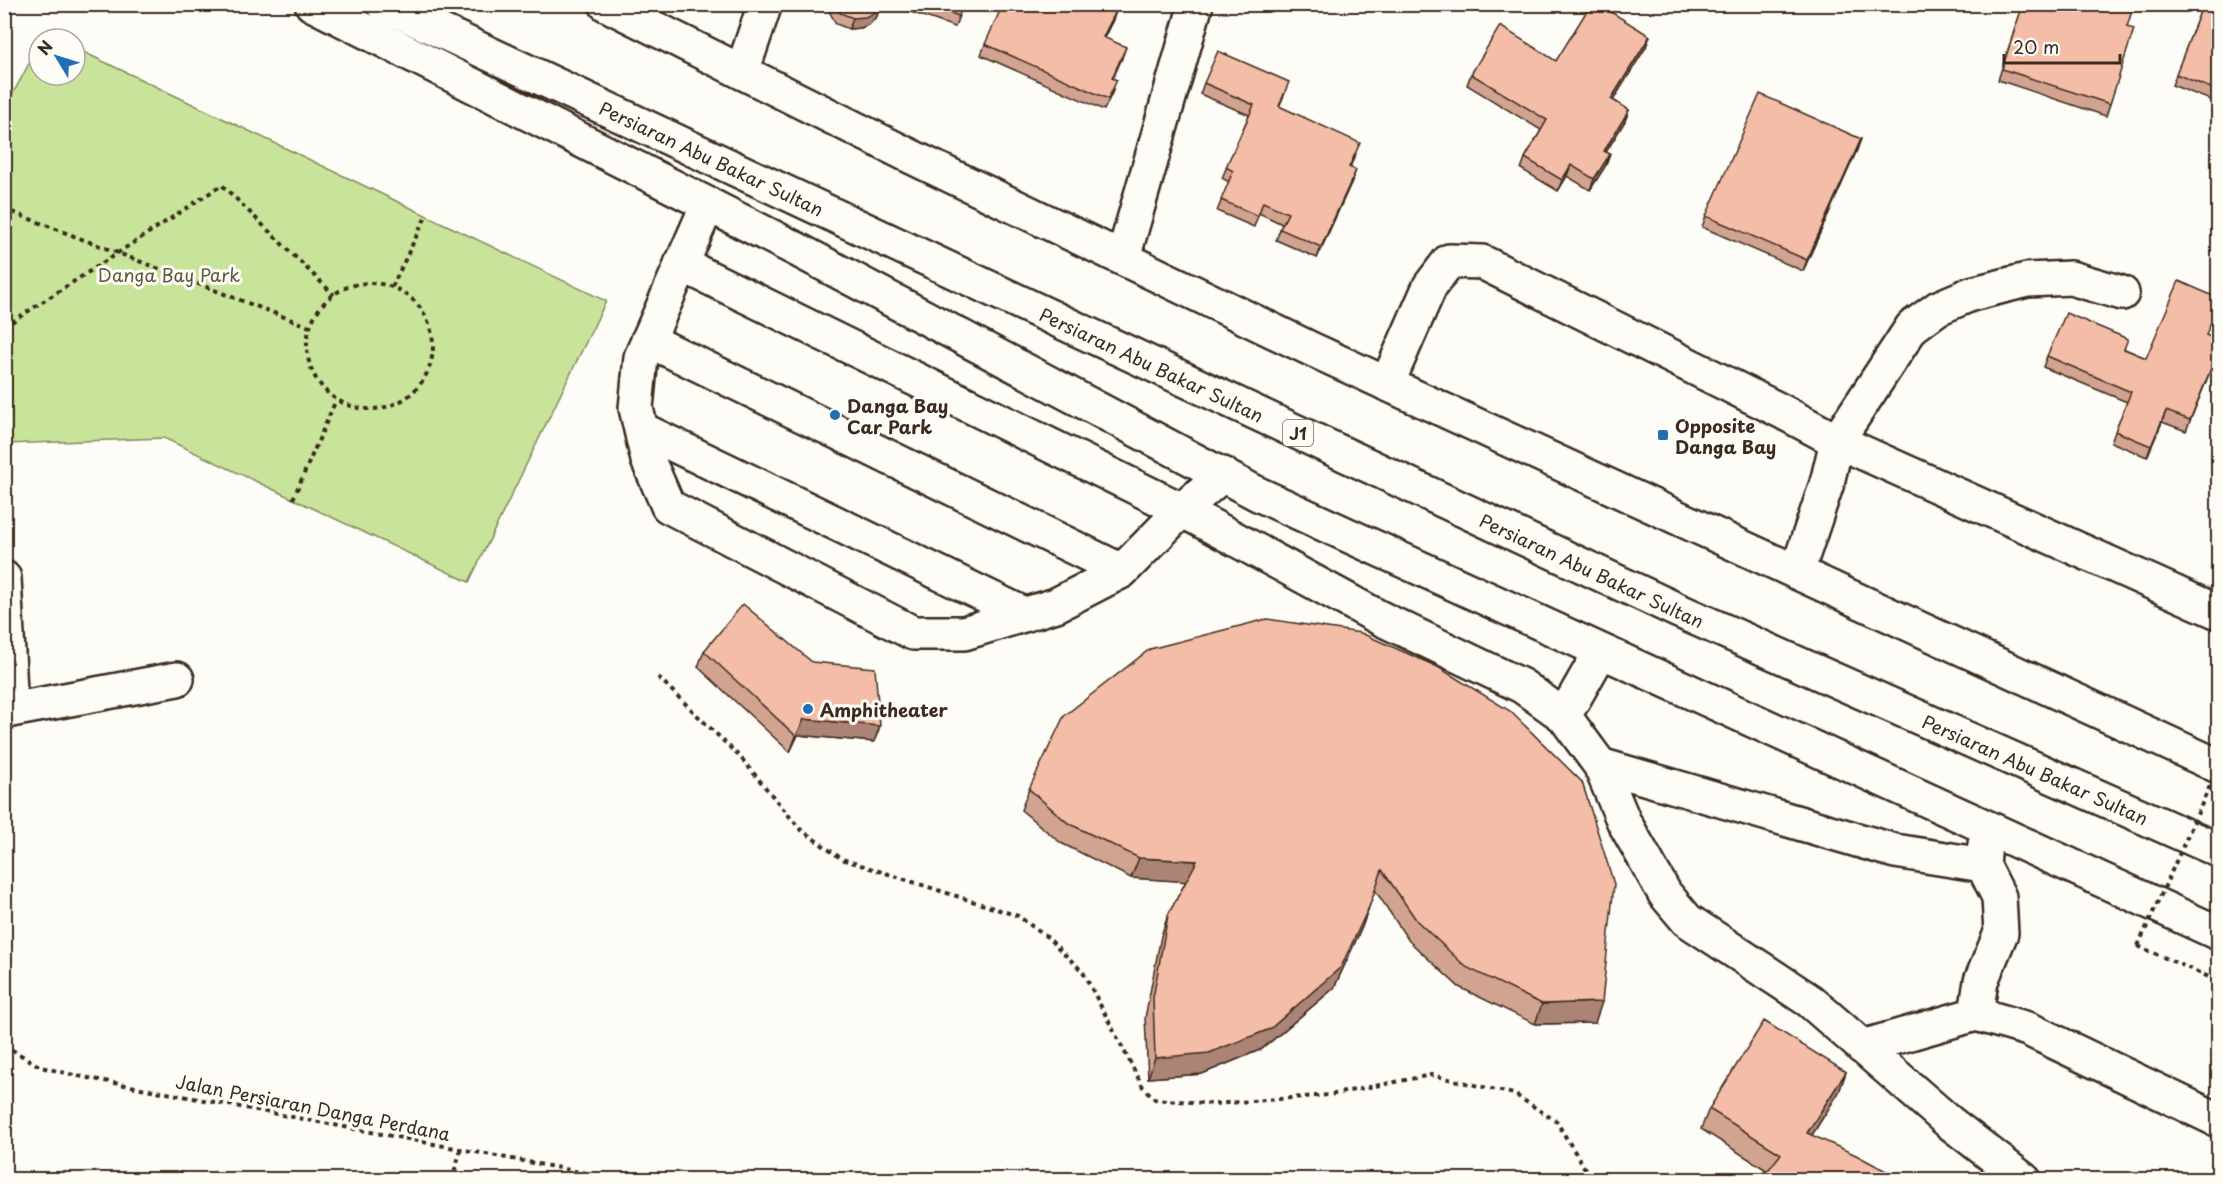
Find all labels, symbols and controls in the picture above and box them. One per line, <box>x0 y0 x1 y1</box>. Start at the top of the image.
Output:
north arrow <box>27 27 87 87</box>
scale bar <box>2004 27 2120 65</box>
text: 20 m <box>2013 33 2059 60</box>
text: N <box>31 35 58 60</box>
street label: Persiaran Abu Bakar Sultan <box>595 94 828 222</box>
park label: Danga Bay Park <box>98 261 240 288</box>
street label: Persiaran Abu Bakar Sultan <box>1035 300 1268 428</box>
place label: Danga Bay Car Park <box>847 392 948 440</box>
marker: Danga Bay Car Park <box>828 408 842 422</box>
place label: Opposite Danga Bay <box>1675 412 1776 460</box>
road number: J1 <box>1283 420 1313 446</box>
marker: Opposite Danga Bay <box>1656 428 1670 442</box>
street label: Persiaran Abu Bakar Sultan <box>1476 506 1708 634</box>
place label: Amphitheater <box>820 696 949 723</box>
marker: Amphitheater <box>801 702 815 716</box>
street label: Persiaran Abu Bakar Sultan <box>1918 707 2153 831</box>
street label: Jalan Persiaran Danga Perdana <box>174 1067 453 1147</box>

